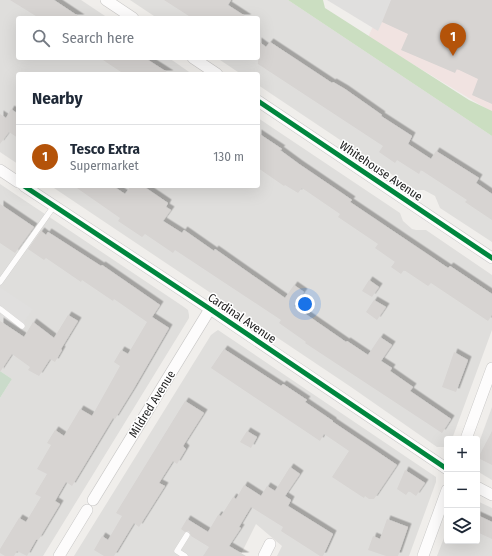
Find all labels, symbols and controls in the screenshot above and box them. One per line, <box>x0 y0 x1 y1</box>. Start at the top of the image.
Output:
search box <box>16 16 260 60</box>
pin: 1 <box>440 23 466 56</box>
icon: search <box>30 27 52 49</box>
text: Search here <box>62 29 134 47</box>
text: Nearby <box>32 88 83 109</box>
street label: Whitehouse Avenue <box>337 138 425 204</box>
text: Tesco Extra <box>70 140 140 158</box>
text: 1 <box>42 149 48 164</box>
text: 130 m <box>213 149 244 164</box>
text: Supermarket <box>70 158 139 173</box>
street label: Cardinal Avenue <box>205 290 279 346</box>
your location <box>295 294 315 314</box>
street label: Mildred Avenue <box>126 368 178 440</box>
map controls <box>444 436 480 544</box>
button: + <box>444 436 480 472</box>
button: − <box>444 472 480 508</box>
button: layers <box>444 508 480 544</box>

